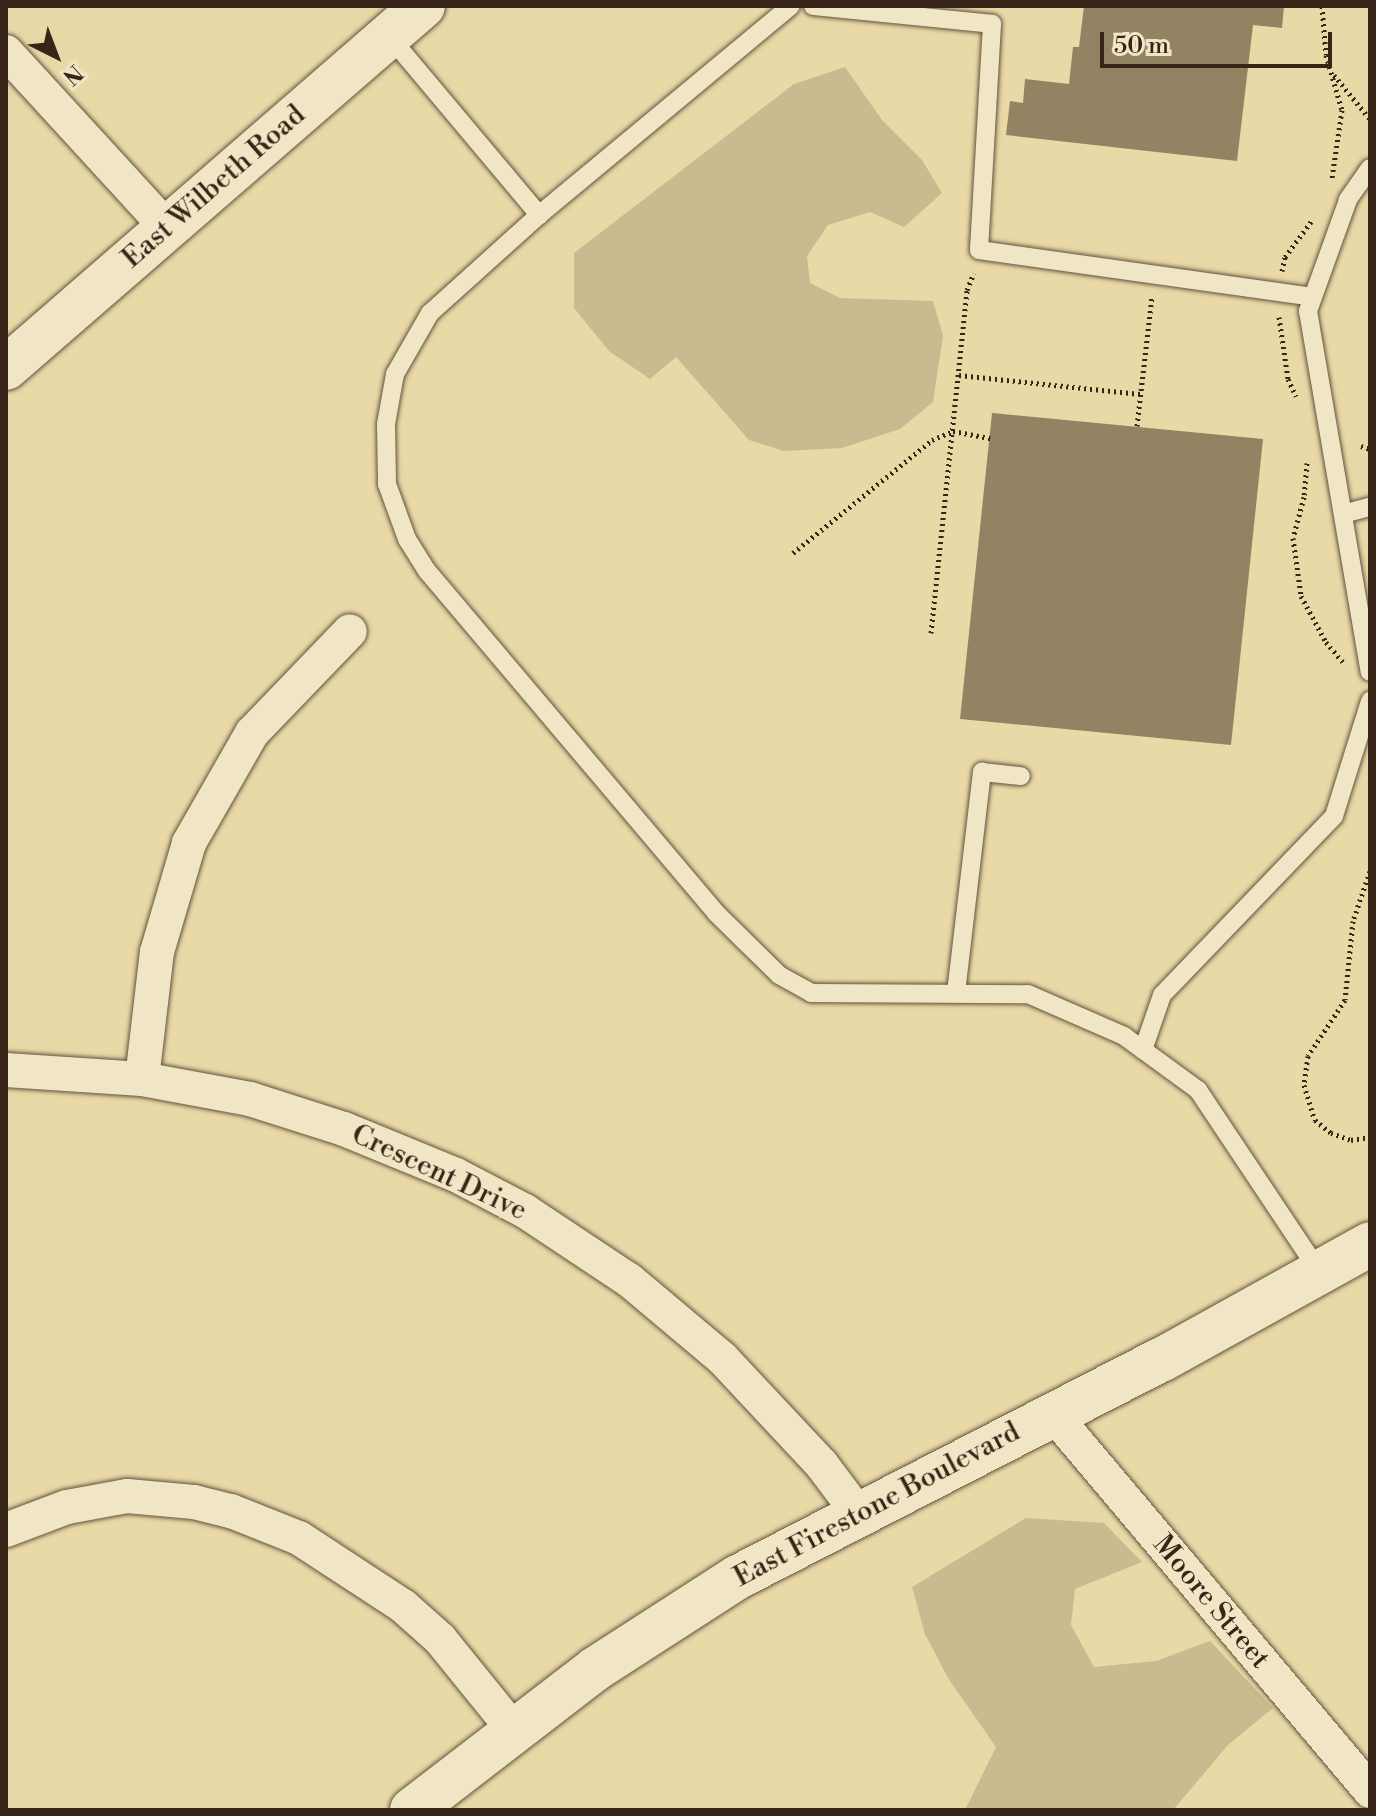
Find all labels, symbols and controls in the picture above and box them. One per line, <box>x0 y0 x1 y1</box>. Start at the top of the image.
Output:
north arrow <box>16 16 96 96</box>
scale bar <box>1104 16 1336 66</box>
text: 50 m <box>1114 31 1169 61</box>
text: N <box>57 58 88 90</box>
street label: East Wilbeth Road <box>116 98 312 276</box>
street label: Crescent Drive <box>346 1118 532 1228</box>
street label: East Firestone Boulevard <box>728 1415 1026 1595</box>
street label: Moore Street <box>1145 1528 1277 1676</box>

